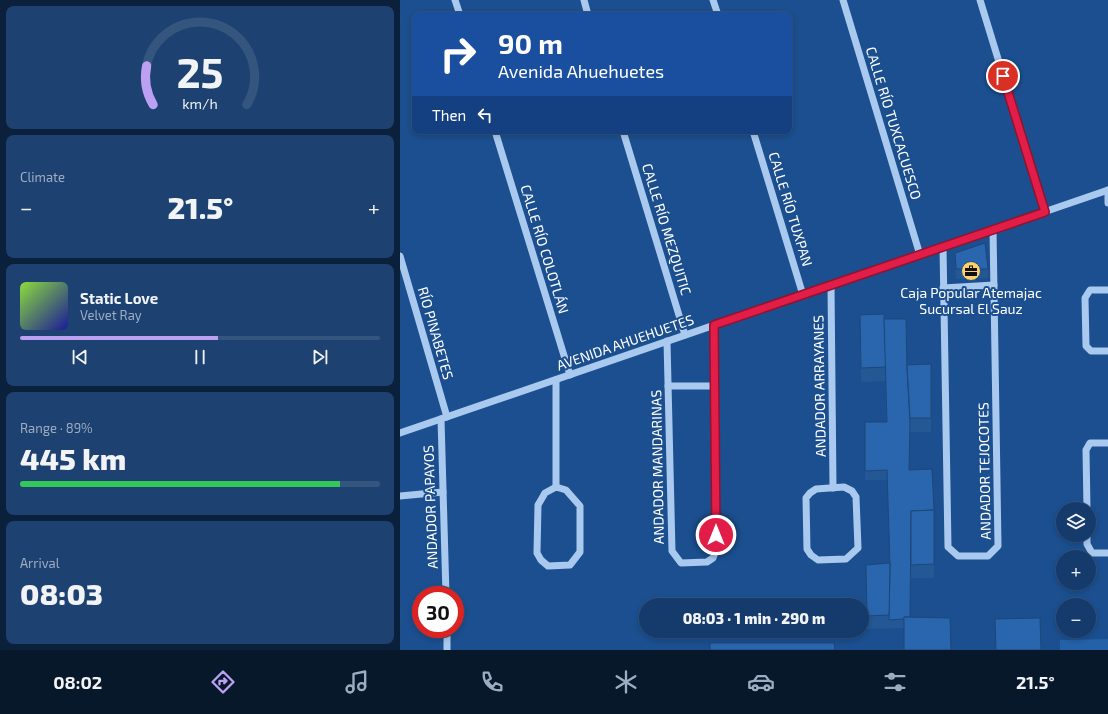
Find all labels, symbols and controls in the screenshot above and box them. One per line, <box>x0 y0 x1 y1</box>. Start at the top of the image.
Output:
text: 90 m <box>498 26 563 60</box>
icon: right <box>432 28 484 80</box>
street label: CALLE RÍO TUXCACUESCO <box>863 44 925 202</box>
text: 25 <box>176 46 224 96</box>
pin <box>986 59 1020 93</box>
text: Avenida Ahuehuetes <box>498 60 664 82</box>
icon: arrive <box>992 65 1014 87</box>
text: km/h <box>182 95 218 112</box>
icon: left <box>474 104 496 126</box>
text: Then <box>432 106 466 124</box>
street label: CALLE RÍO TUXPAN <box>765 150 817 268</box>
street label: CALLE RÍO MEZQUITIC <box>639 161 695 297</box>
text: Climate <box>20 169 65 185</box>
street label: CALLE RÍO COLOTLÁN <box>517 182 573 316</box>
text: 21.5° <box>168 189 233 225</box>
text: − <box>20 194 33 220</box>
text: + <box>368 194 380 220</box>
office icon: Caja Popular Atemajac Sucursal El Sauz <box>960 260 982 282</box>
place label: Caja Popular Atemajac Sucursal El Sauz <box>900 284 1042 317</box>
street label: RÍO PINABETES <box>415 285 457 381</box>
text: Static Love <box>80 289 158 307</box>
text: Velvet Ray <box>80 307 142 323</box>
street label: AVENIDA AHUEHUETES <box>554 310 696 373</box>
street label: ANDADOR ARRAYANES <box>809 315 829 457</box>
icon: previous <box>69 346 91 368</box>
icon: pause <box>189 346 211 368</box>
icon: next <box>309 346 331 368</box>
street label: ANDADOR MANDARINAS <box>647 389 667 544</box>
street label: ANDADOR TEJOCOTES <box>974 402 994 540</box>
text: Range · 89% <box>20 420 93 436</box>
text: 445 km <box>20 440 126 476</box>
street label: ANDADOR PAPAYOS <box>419 445 441 569</box>
map controls <box>1056 502 1096 638</box>
button: layers <box>1056 502 1096 542</box>
position arrow <box>695 514 737 556</box>
button: + <box>1056 550 1096 590</box>
text: Arrival <box>20 555 60 571</box>
text: 08:03 <box>20 575 103 611</box>
speed limit sign: 30 <box>412 586 464 638</box>
button: − <box>1056 598 1096 638</box>
text: 08:03 · 1 min · 290 m <box>683 609 825 627</box>
icon: directions <box>209 668 237 696</box>
icon: music <box>343 668 371 696</box>
icon: phone <box>478 668 506 696</box>
icon: climate <box>612 668 640 696</box>
icon: car <box>747 668 775 696</box>
icon: filters <box>881 668 909 696</box>
text: 08:02 <box>53 671 102 693</box>
text: 21.5° <box>1016 671 1055 693</box>

